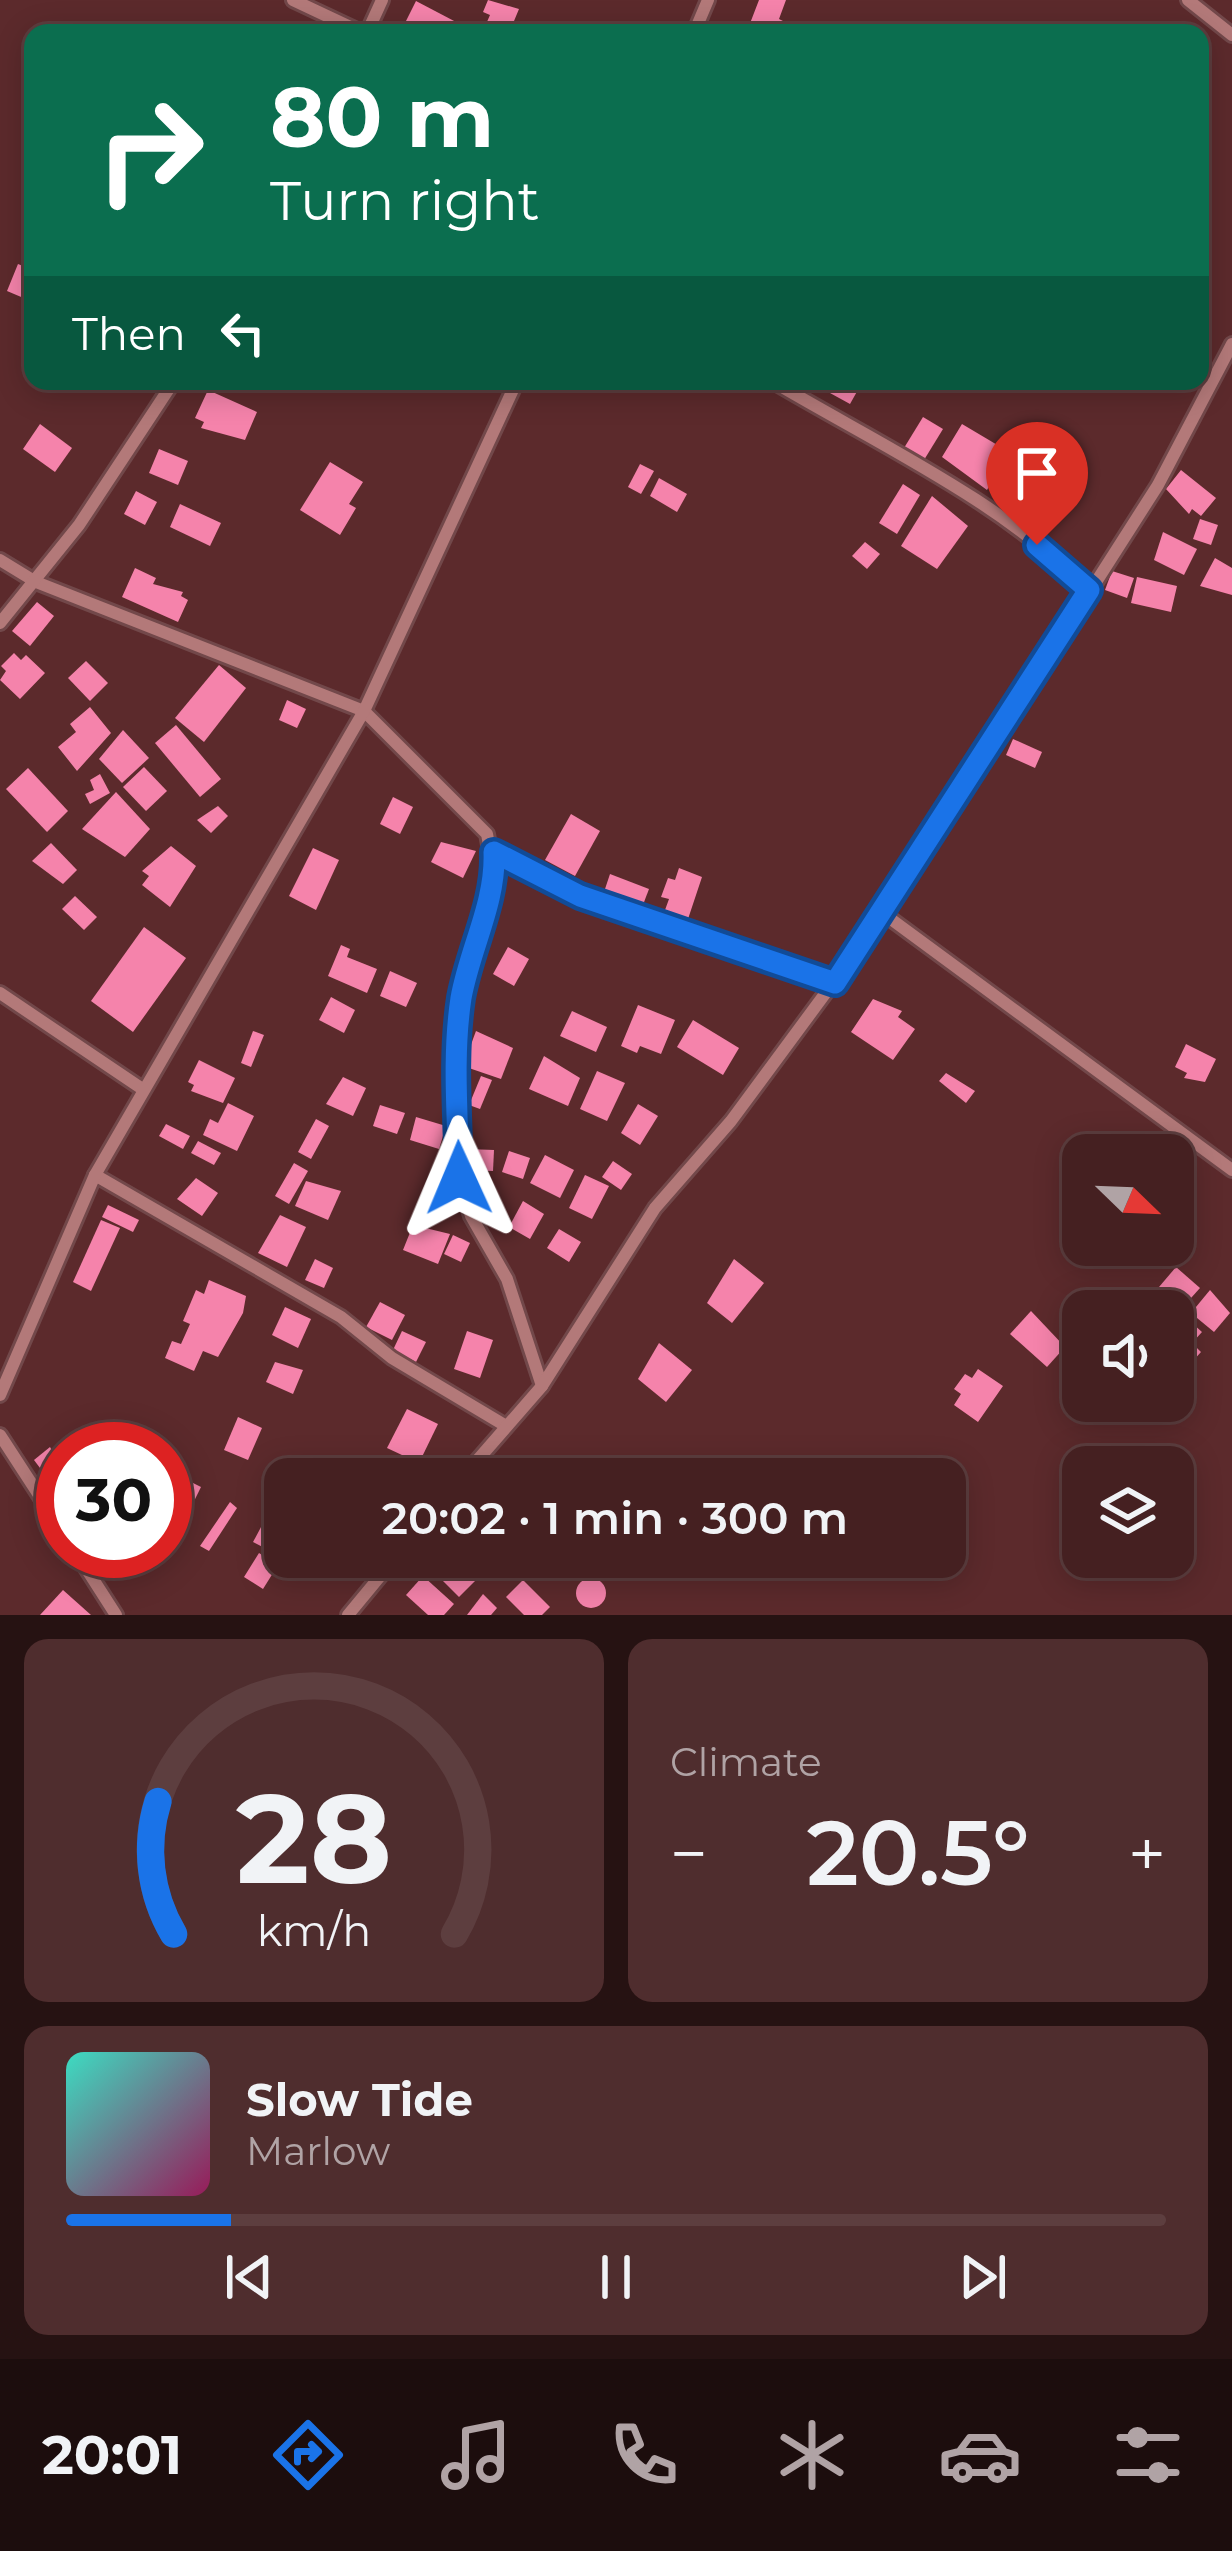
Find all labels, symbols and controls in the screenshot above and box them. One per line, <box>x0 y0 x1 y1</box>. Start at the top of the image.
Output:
text: 80 m <box>270 66 494 168</box>
icon: right <box>72 72 228 228</box>
text: Turn right <box>270 168 540 234</box>
icon: left <box>210 300 276 366</box>
text: Then <box>72 306 186 361</box>
pin <box>986 422 1088 545</box>
icon: arrive <box>1004 440 1070 506</box>
position arrow <box>396 1115 522 1241</box>
north arrow <box>1062 1134 1194 1266</box>
map controls <box>1062 1134 1194 1578</box>
button: sound <box>1062 1290 1194 1422</box>
speed limit sign: 30 <box>36 1422 192 1578</box>
button: layers <box>1062 1446 1194 1578</box>
text: 20:02 · 1 min · 300 m <box>382 1490 848 1545</box>
text: Climate <box>670 1738 822 1786</box>
text: 28 <box>236 1762 392 1914</box>
text: 20.5° <box>806 1798 1030 1908</box>
text: − <box>670 1813 708 1894</box>
text: + <box>1128 1813 1166 1894</box>
text: km/h <box>257 1903 371 1956</box>
text: Slow Tide <box>246 2072 473 2127</box>
text: Marlow <box>246 2127 390 2175</box>
icon: previous <box>216 2244 282 2310</box>
icon: pause <box>583 2244 649 2310</box>
icon: next <box>950 2244 1016 2310</box>
icon: directions <box>266 2413 350 2497</box>
icon: music <box>434 2413 518 2497</box>
icon: phone <box>602 2413 686 2497</box>
icon: climate <box>770 2413 854 2497</box>
icon: car <box>938 2413 1022 2497</box>
icon: filters <box>1106 2413 1190 2497</box>
text: 20:01 <box>42 2422 182 2488</box>

